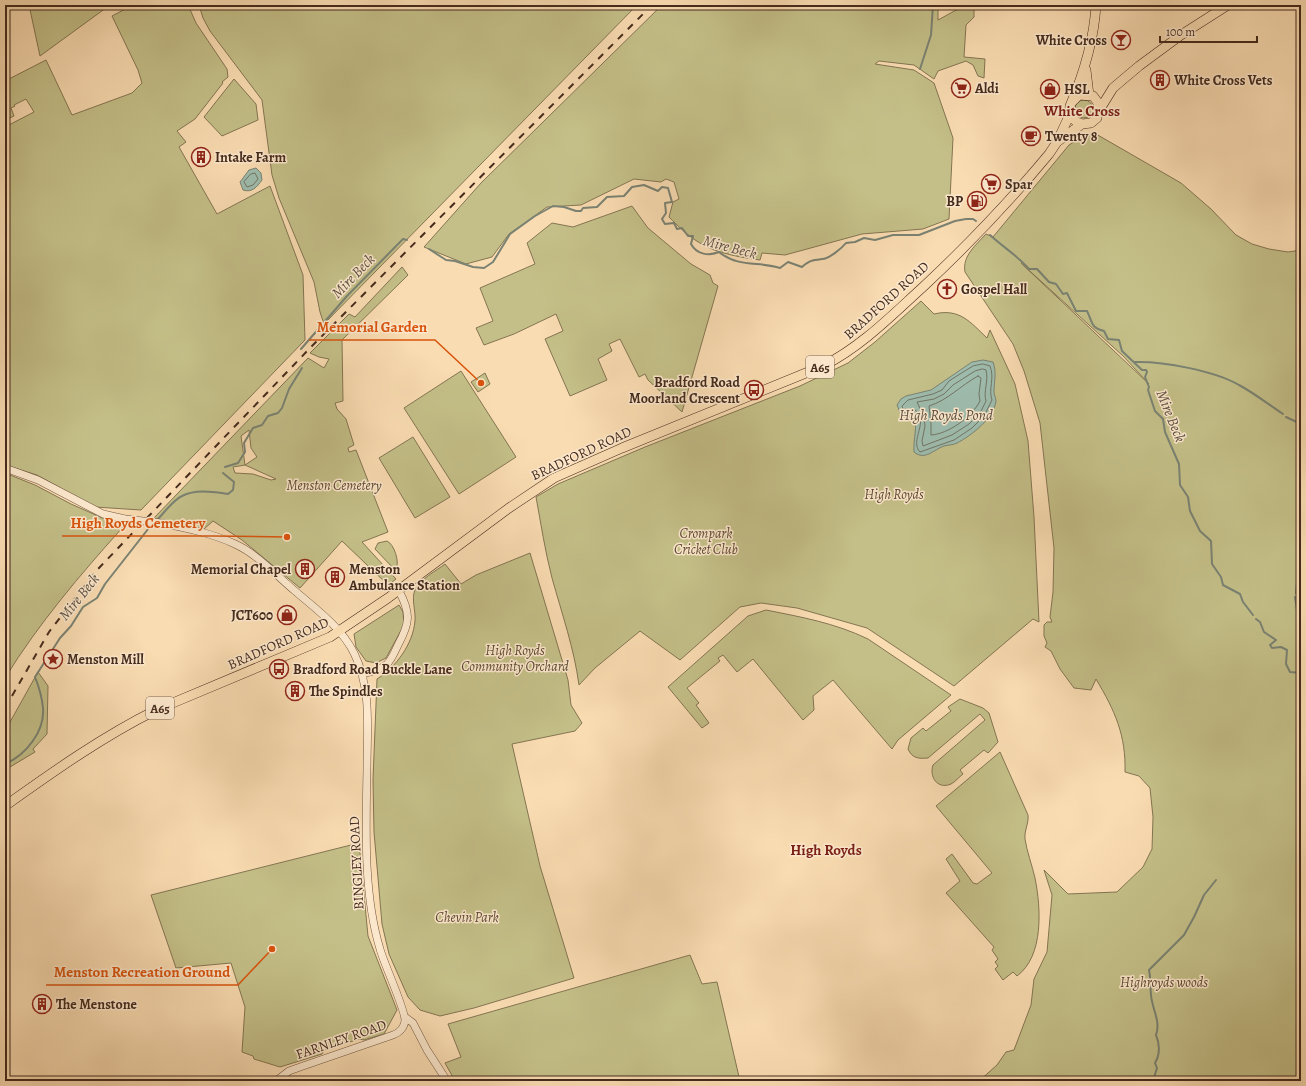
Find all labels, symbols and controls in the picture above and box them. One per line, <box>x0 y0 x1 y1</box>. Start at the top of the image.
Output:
scale bar <box>1160 18 1257 44</box>
text: 100 m <box>1166 24 1195 40</box>
bar icon: White Cross <box>1110 29 1132 51</box>
place label: White Cross <box>1035 31 1107 50</box>
building icon: White Cross Vets <box>1149 69 1171 91</box>
place label: White Cross Vets <box>1173 71 1273 90</box>
supermarket icon: Aldi <box>950 77 972 99</box>
shop icon: HSL <box>1039 78 1061 100</box>
place label: Aldi <box>974 79 999 98</box>
place label: HSL <box>1064 80 1090 99</box>
district label: White Cross <box>1043 101 1120 121</box>
cafe icon: Twenty 8 <box>1020 125 1042 147</box>
place label: Twenty 8 <box>1045 127 1098 146</box>
building icon: Intake Farm <box>190 146 212 168</box>
place label: Intake Farm <box>215 148 287 167</box>
supermarket icon: Spar <box>980 173 1002 195</box>
place label: Spar <box>1005 175 1033 194</box>
fuel station icon: BP <box>966 190 988 212</box>
place label: BP <box>946 192 963 211</box>
water label: Mire Beck <box>701 230 759 264</box>
water label: Mire Beck <box>327 249 379 303</box>
street label: BRADFORD ROAD <box>840 257 933 344</box>
church icon: Gospel Hall <box>936 278 958 300</box>
place label: Gospel Hall <box>961 280 1028 299</box>
callout: Memorial Garden <box>309 313 435 340</box>
text: Memorial Garden <box>317 317 428 337</box>
road number: A65 <box>806 356 834 378</box>
place label: Bradford Road Moorland Crescent <box>629 373 740 408</box>
bus stop icon: Bradford Road Moorland Crescent <box>743 379 765 401</box>
water label: Mire Beck <box>1151 387 1191 445</box>
water label: High Royds Pond <box>899 405 993 425</box>
street label: BRADFORD ROAD <box>528 422 635 485</box>
park label: Menston Cemetery <box>286 476 382 495</box>
park label: High Royds <box>864 485 924 504</box>
callout: High Royds Cemetery <box>62 509 213 536</box>
text: High Royds Cemetery <box>71 513 206 533</box>
park label: Crompark Cricket Club <box>674 524 738 559</box>
building icon: Memorial Chapel <box>294 558 316 580</box>
place label: Memorial Chapel <box>191 560 291 579</box>
place label: Menston Ambulance Station <box>348 560 460 595</box>
building icon: Menston Ambulance Station <box>324 566 346 588</box>
water label: Mire Beck <box>54 569 104 625</box>
shop icon: JCT600 <box>276 604 298 626</box>
place label: JCT600 <box>231 606 273 625</box>
street label: BRADFORD ROAD <box>225 613 332 674</box>
park label: High Royds Community Orchard <box>461 641 569 676</box>
place icon: Menston Mill <box>42 648 64 670</box>
place label: Menston Mill <box>67 650 144 669</box>
bus stop icon: Bradford Road Buckle Lane <box>268 658 290 680</box>
place label: Bradford Road Buckle Lane <box>293 660 453 679</box>
building icon: The Spindles <box>284 680 306 702</box>
place label: The Spindles <box>309 682 383 701</box>
road number: A65 <box>146 697 174 719</box>
street label: BINGLEY ROAD <box>345 816 368 910</box>
district label: High Royds <box>790 840 862 860</box>
park label: Chevin Park <box>435 908 499 927</box>
callout: Menston Recreation Ground <box>46 958 238 985</box>
text: Menston Recreation Ground <box>54 962 231 982</box>
park label: Highroyds woods <box>1120 973 1208 992</box>
building icon: The Menstone <box>31 993 53 1015</box>
place label: The Menstone <box>56 995 138 1014</box>
street label: FARNLEY ROAD <box>293 1015 389 1064</box>

